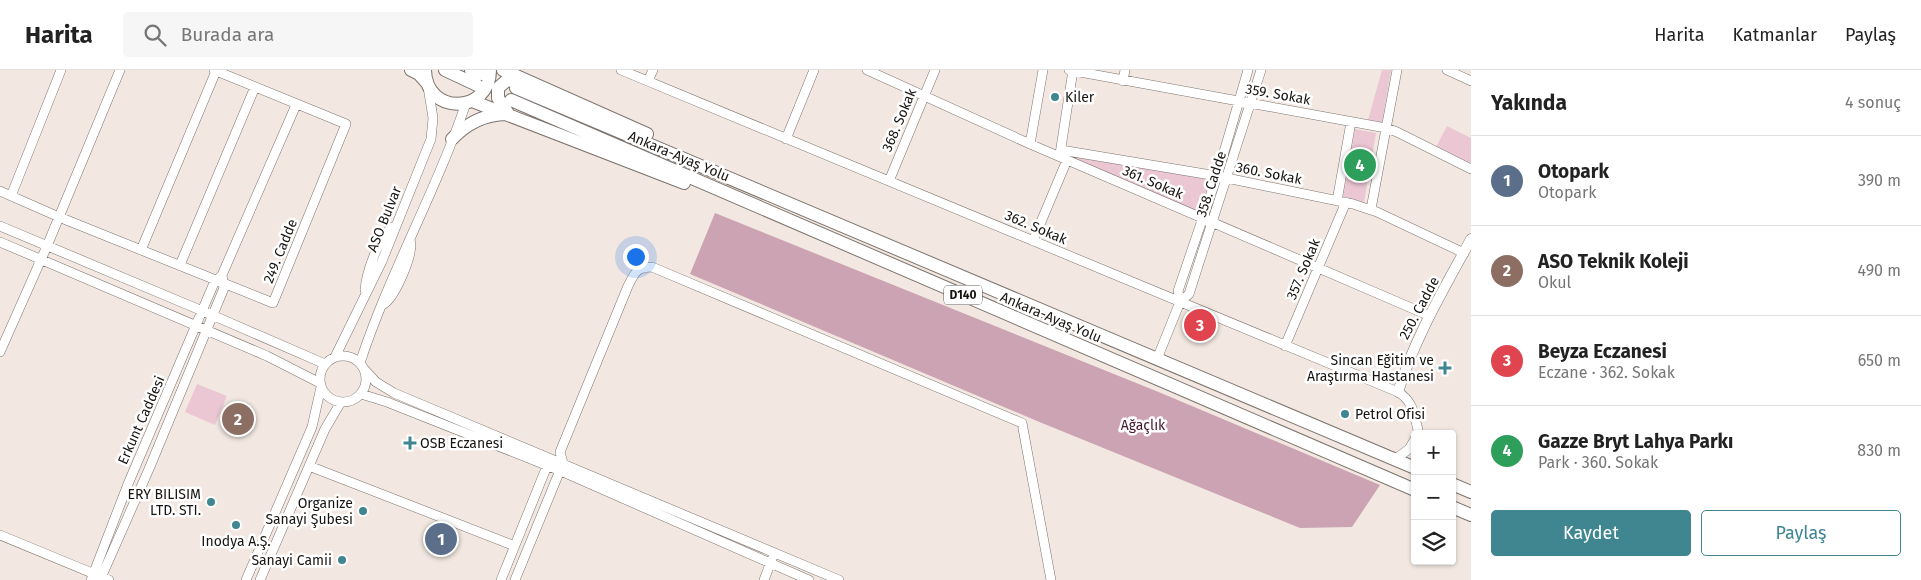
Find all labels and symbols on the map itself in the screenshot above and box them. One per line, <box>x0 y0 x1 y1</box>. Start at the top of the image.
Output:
street label: 359. Sokak <box>1244 80 1313 109</box>
street label: 368. Sokak <box>879 85 921 154</box>
place label: Kiler <box>1065 89 1095 106</box>
marker: Kiler <box>1049 91 1061 103</box>
street label: Ankara-Ayaş Yolu <box>626 127 732 185</box>
pin: 4 <box>1344 146 1376 184</box>
street label: 358. Cadde <box>1193 149 1230 219</box>
street label: 360. Sokak <box>1234 159 1304 188</box>
street label: 361. Sokak <box>1120 162 1187 203</box>
street label: ASO Bulvar <box>364 183 406 255</box>
street label: 362. Sokak <box>1002 207 1070 248</box>
street label: 249. Cadde <box>260 217 301 286</box>
street label: 357. Sokak <box>1283 235 1324 302</box>
your location <box>623 244 649 270</box>
street label: 250. Cadde <box>1396 274 1443 342</box>
road number: D140 <box>944 286 982 304</box>
street label: Ankara-Ayaş Yolu <box>998 288 1104 346</box>
pin: 3 <box>1184 306 1216 344</box>
place label: Sincan Eğitim ve Araştırma Hastanesi <box>1307 352 1434 385</box>
marker: Sincan Eğitim ve Araştırma Hastanesi <box>1438 361 1452 375</box>
street label: Erkunt Caddesi <box>114 373 169 467</box>
pin: 2 <box>222 400 254 438</box>
place label: Petrol Ofisi <box>1355 406 1425 423</box>
marker: Petrol Ofisi <box>1339 408 1351 420</box>
park label: Ağaçlık <box>1121 417 1166 434</box>
place label: OSB Eczanesi <box>420 435 503 452</box>
marker: OSB Eczanesi <box>404 437 416 449</box>
place label: ERY BILISIM LTD. STI. <box>128 486 201 519</box>
place label: Organize Sanayi Şubesi <box>265 495 353 528</box>
marker: ERY BILISIM LTD. STI. <box>205 496 217 508</box>
marker: Organize Sanayi Şubesi <box>357 505 369 517</box>
marker: Inodya A.Ş. <box>230 519 242 531</box>
pin: 1 <box>425 520 457 558</box>
place label: Inodya A.Ş. <box>201 533 271 550</box>
place label: Sanayi Camii <box>251 552 332 569</box>
marker: Sanayi Camii <box>336 554 348 566</box>

